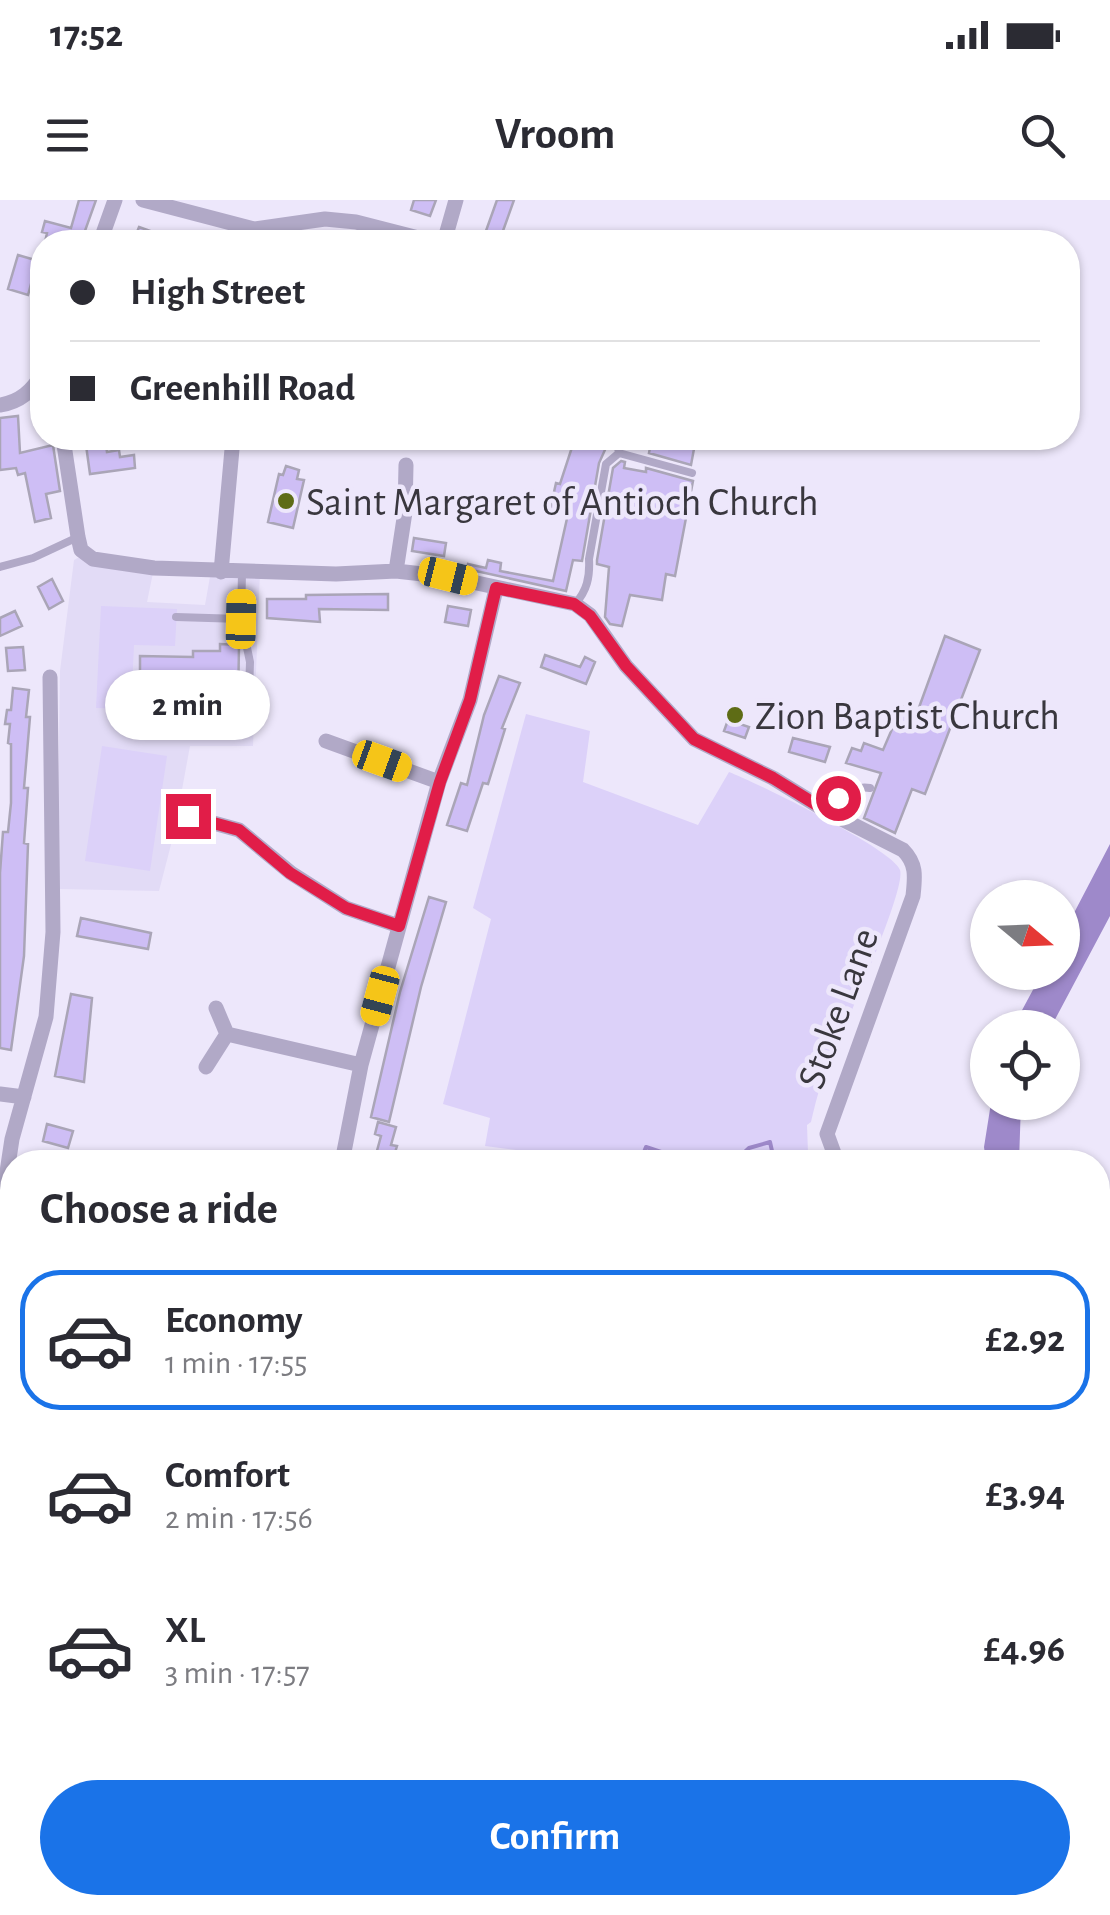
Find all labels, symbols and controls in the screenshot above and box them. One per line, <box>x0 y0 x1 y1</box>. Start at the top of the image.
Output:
text: 17:52 <box>50 16 123 54</box>
icon: menu <box>40 108 95 163</box>
icon: search <box>1015 108 1070 163</box>
text: Vroom <box>495 112 615 157</box>
text: High Street <box>130 274 305 312</box>
text: Greenhill Road <box>130 370 355 408</box>
place label: Saint Margaret of Antioch Church <box>306 483 819 523</box>
marker: Saint Margaret of Antioch Church <box>275 490 297 512</box>
car <box>415 554 481 598</box>
car <box>225 589 257 649</box>
callout: 2 min <box>106 671 270 741</box>
text: 2 min <box>152 689 223 721</box>
place label: Zion Baptist Church <box>755 697 1060 737</box>
marker: Zion Baptist Church <box>724 704 746 726</box>
car <box>349 737 415 785</box>
route start <box>816 776 861 821</box>
route end <box>166 794 211 839</box>
north arrow <box>970 880 1080 990</box>
map controls <box>970 880 1080 1120</box>
street label: Stoke Lane <box>791 923 886 1094</box>
car <box>358 963 402 1029</box>
button: locate <box>970 1010 1080 1120</box>
text: Choose a ride <box>40 1187 278 1232</box>
icon: car <box>45 1295 135 1385</box>
text: Economy <box>165 1302 303 1340</box>
text: £2.92 <box>985 1321 1065 1359</box>
text: 1 min · 17:55 <box>165 1347 307 1379</box>
icon: car <box>45 1450 135 1540</box>
text: Comfort <box>165 1457 290 1495</box>
text: £3.94 <box>986 1476 1065 1514</box>
text: 2 min · 17:56 <box>165 1502 313 1534</box>
icon: car <box>45 1605 135 1695</box>
text: XL <box>165 1612 205 1650</box>
text: £4.96 <box>984 1631 1065 1669</box>
text: 3 min · 17:57 <box>165 1657 310 1689</box>
button: Confirm <box>40 1780 1070 1895</box>

